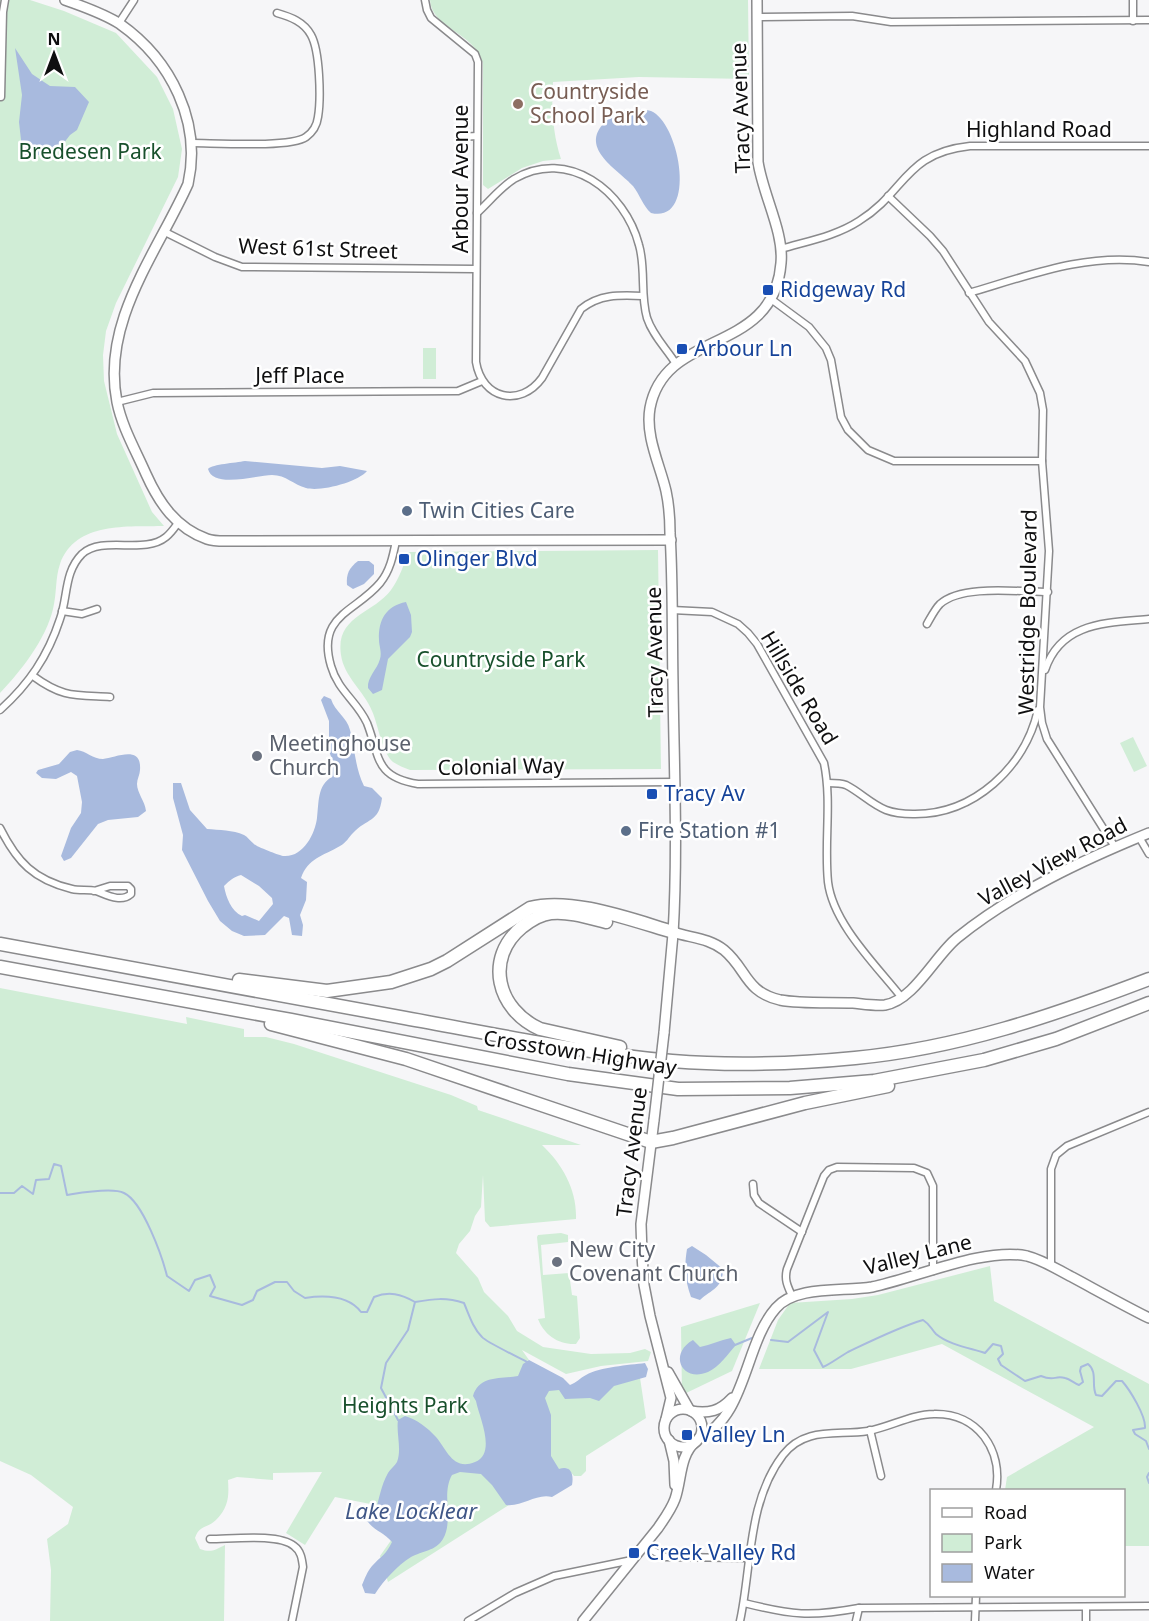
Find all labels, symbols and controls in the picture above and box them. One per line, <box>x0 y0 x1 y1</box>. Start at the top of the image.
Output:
north arrow <box>24 24 84 84</box>
text: N <box>47 28 61 50</box>
street label: Tracy Avenue <box>724 42 756 174</box>
place label: Countryside School Park <box>530 77 649 129</box>
marker: Countryside School Park <box>511 97 525 111</box>
street label: Arbour Avenue <box>446 105 474 253</box>
street label: Highland Road <box>966 115 1112 143</box>
park label: Bredesen Park <box>18 137 162 165</box>
street label: West 61st Street <box>238 231 399 265</box>
place label: Ridgeway Rd <box>780 275 906 303</box>
marker: Ridgeway Rd <box>761 283 775 297</box>
place label: Arbour Ln <box>694 334 793 362</box>
marker: Arbour Ln <box>675 342 689 356</box>
street label: Jeff Place <box>253 361 345 389</box>
place label: Twin Cities Care <box>419 496 575 524</box>
marker: Twin Cities Care <box>400 504 414 518</box>
street label: Westridge Boulevard <box>1011 509 1043 715</box>
place label: Olinger Blvd <box>416 544 538 572</box>
marker: Olinger Blvd <box>397 552 411 566</box>
street label: Tracy Avenue <box>639 586 669 718</box>
street label: Hillside Road <box>755 625 845 750</box>
park label: Countryside Park <box>417 645 586 673</box>
place label: Meetinghouse Church <box>269 729 411 781</box>
marker: Meetinghouse Church <box>250 749 264 763</box>
street label: Colonial Way <box>437 751 565 781</box>
place label: Tracy Av <box>664 779 745 807</box>
marker: Tracy Av <box>645 787 659 801</box>
street label: Valley View Road <box>973 810 1132 912</box>
place label: Fire Station #1 <box>638 816 781 844</box>
marker: Fire Station #1 <box>619 824 633 838</box>
street label: Crosstown Highway <box>482 1023 679 1081</box>
street label: Tracy Avenue <box>609 1085 653 1218</box>
street label: Valley Lane <box>861 1227 975 1281</box>
place label: New City Covenant Church <box>569 1235 738 1287</box>
marker: New City Covenant Church <box>550 1255 564 1269</box>
park label: Heights Park <box>342 1391 469 1419</box>
place label: Valley Ln <box>699 1420 785 1448</box>
marker: Valley Ln <box>680 1428 694 1442</box>
legend <box>930 1489 1125 1597</box>
water label: Lake Locklear <box>345 1495 478 1525</box>
text: Road <box>984 1500 1027 1524</box>
text: Park <box>984 1530 1022 1554</box>
place label: Creek Valley Rd <box>646 1538 796 1566</box>
marker: Creek Valley Rd <box>627 1546 641 1560</box>
text: Water <box>984 1560 1035 1584</box>

